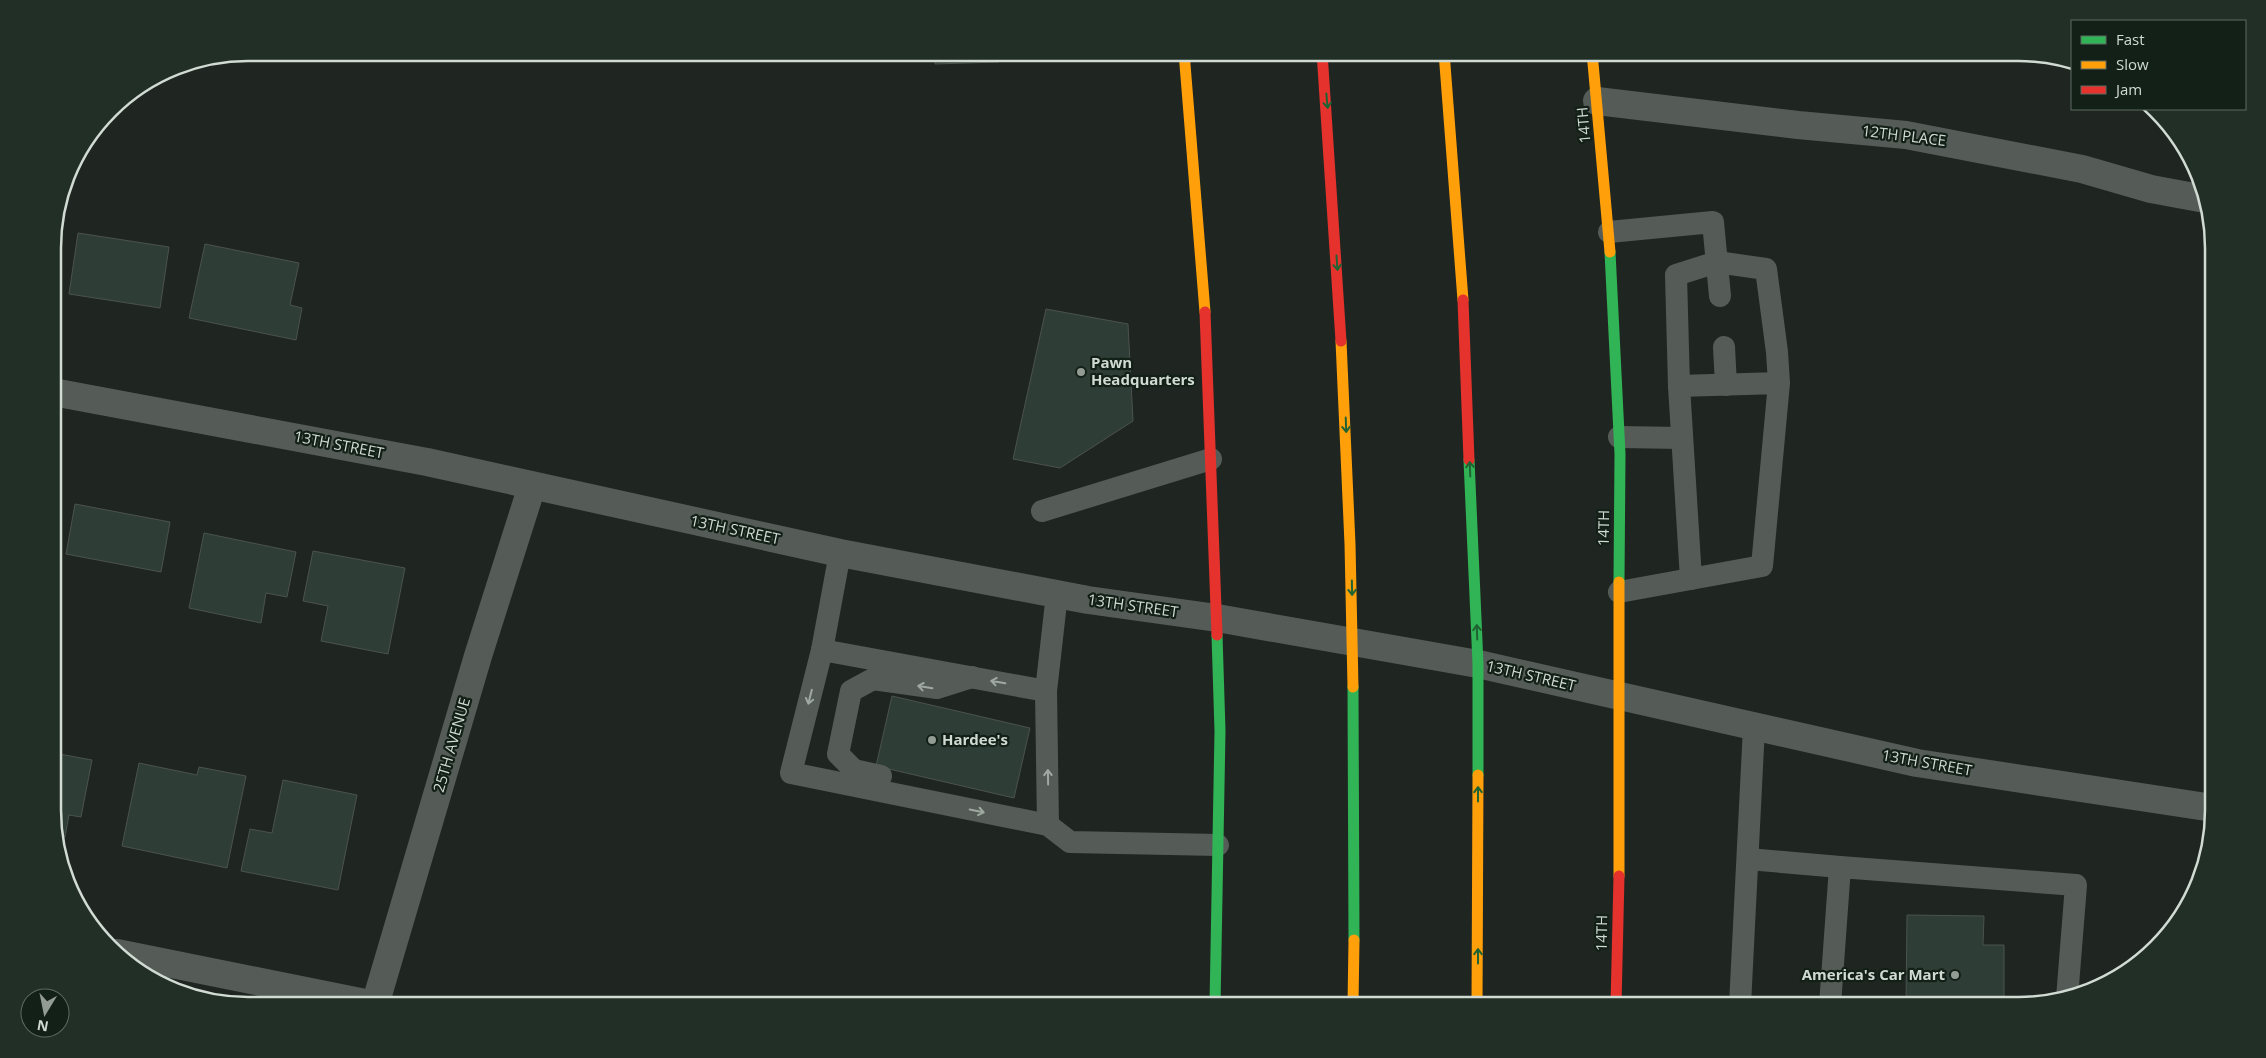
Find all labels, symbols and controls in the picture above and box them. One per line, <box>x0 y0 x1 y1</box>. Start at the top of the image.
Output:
legend <box>2071 20 2246 110</box>
text: Fast <box>2116 29 2145 49</box>
text: Slow <box>2116 54 2149 74</box>
text: Jam <box>2114 79 2142 99</box>
one-way arrow <box>1322 93 1331 109</box>
street label: 14TH <box>1571 106 1595 144</box>
street label: 12TH PLACE <box>1861 120 1947 150</box>
one-way arrow <box>1333 255 1342 271</box>
place label: Pawn Headquarters <box>1091 352 1195 389</box>
marker: Pawn Headquarters <box>1075 366 1087 378</box>
one-way arrow <box>1342 417 1351 433</box>
street label: 13TH STREET <box>293 426 387 463</box>
one-way arrow <box>1465 461 1474 477</box>
street label: 13TH STREET <box>689 510 783 548</box>
street label: 14TH <box>1593 510 1613 546</box>
one-way arrow <box>1347 580 1356 596</box>
street label: 13TH STREET <box>1087 589 1180 621</box>
one-way arrow <box>1472 624 1481 640</box>
street label: 13TH STREET <box>1485 655 1579 695</box>
one-way arrow <box>991 677 1007 687</box>
one-way arrow <box>917 681 933 691</box>
one-way arrow <box>805 689 814 705</box>
street label: 25TH AVENUE <box>428 695 474 794</box>
place label: Hardee's <box>942 729 1008 749</box>
marker: Hardee's <box>926 734 938 746</box>
street label: 13TH STREET <box>1881 744 1974 780</box>
one-way arrow <box>1043 769 1052 785</box>
one-way arrow <box>1473 786 1483 802</box>
one-way arrow <box>968 806 984 816</box>
street label: 14TH <box>1591 915 1611 951</box>
one-way arrow <box>1473 949 1483 965</box>
place label: America's Car Mart <box>1802 964 1945 984</box>
marker: America's Car Mart <box>1949 969 1961 981</box>
north arrow <box>20 988 70 1038</box>
text: N <box>35 1016 50 1037</box>

